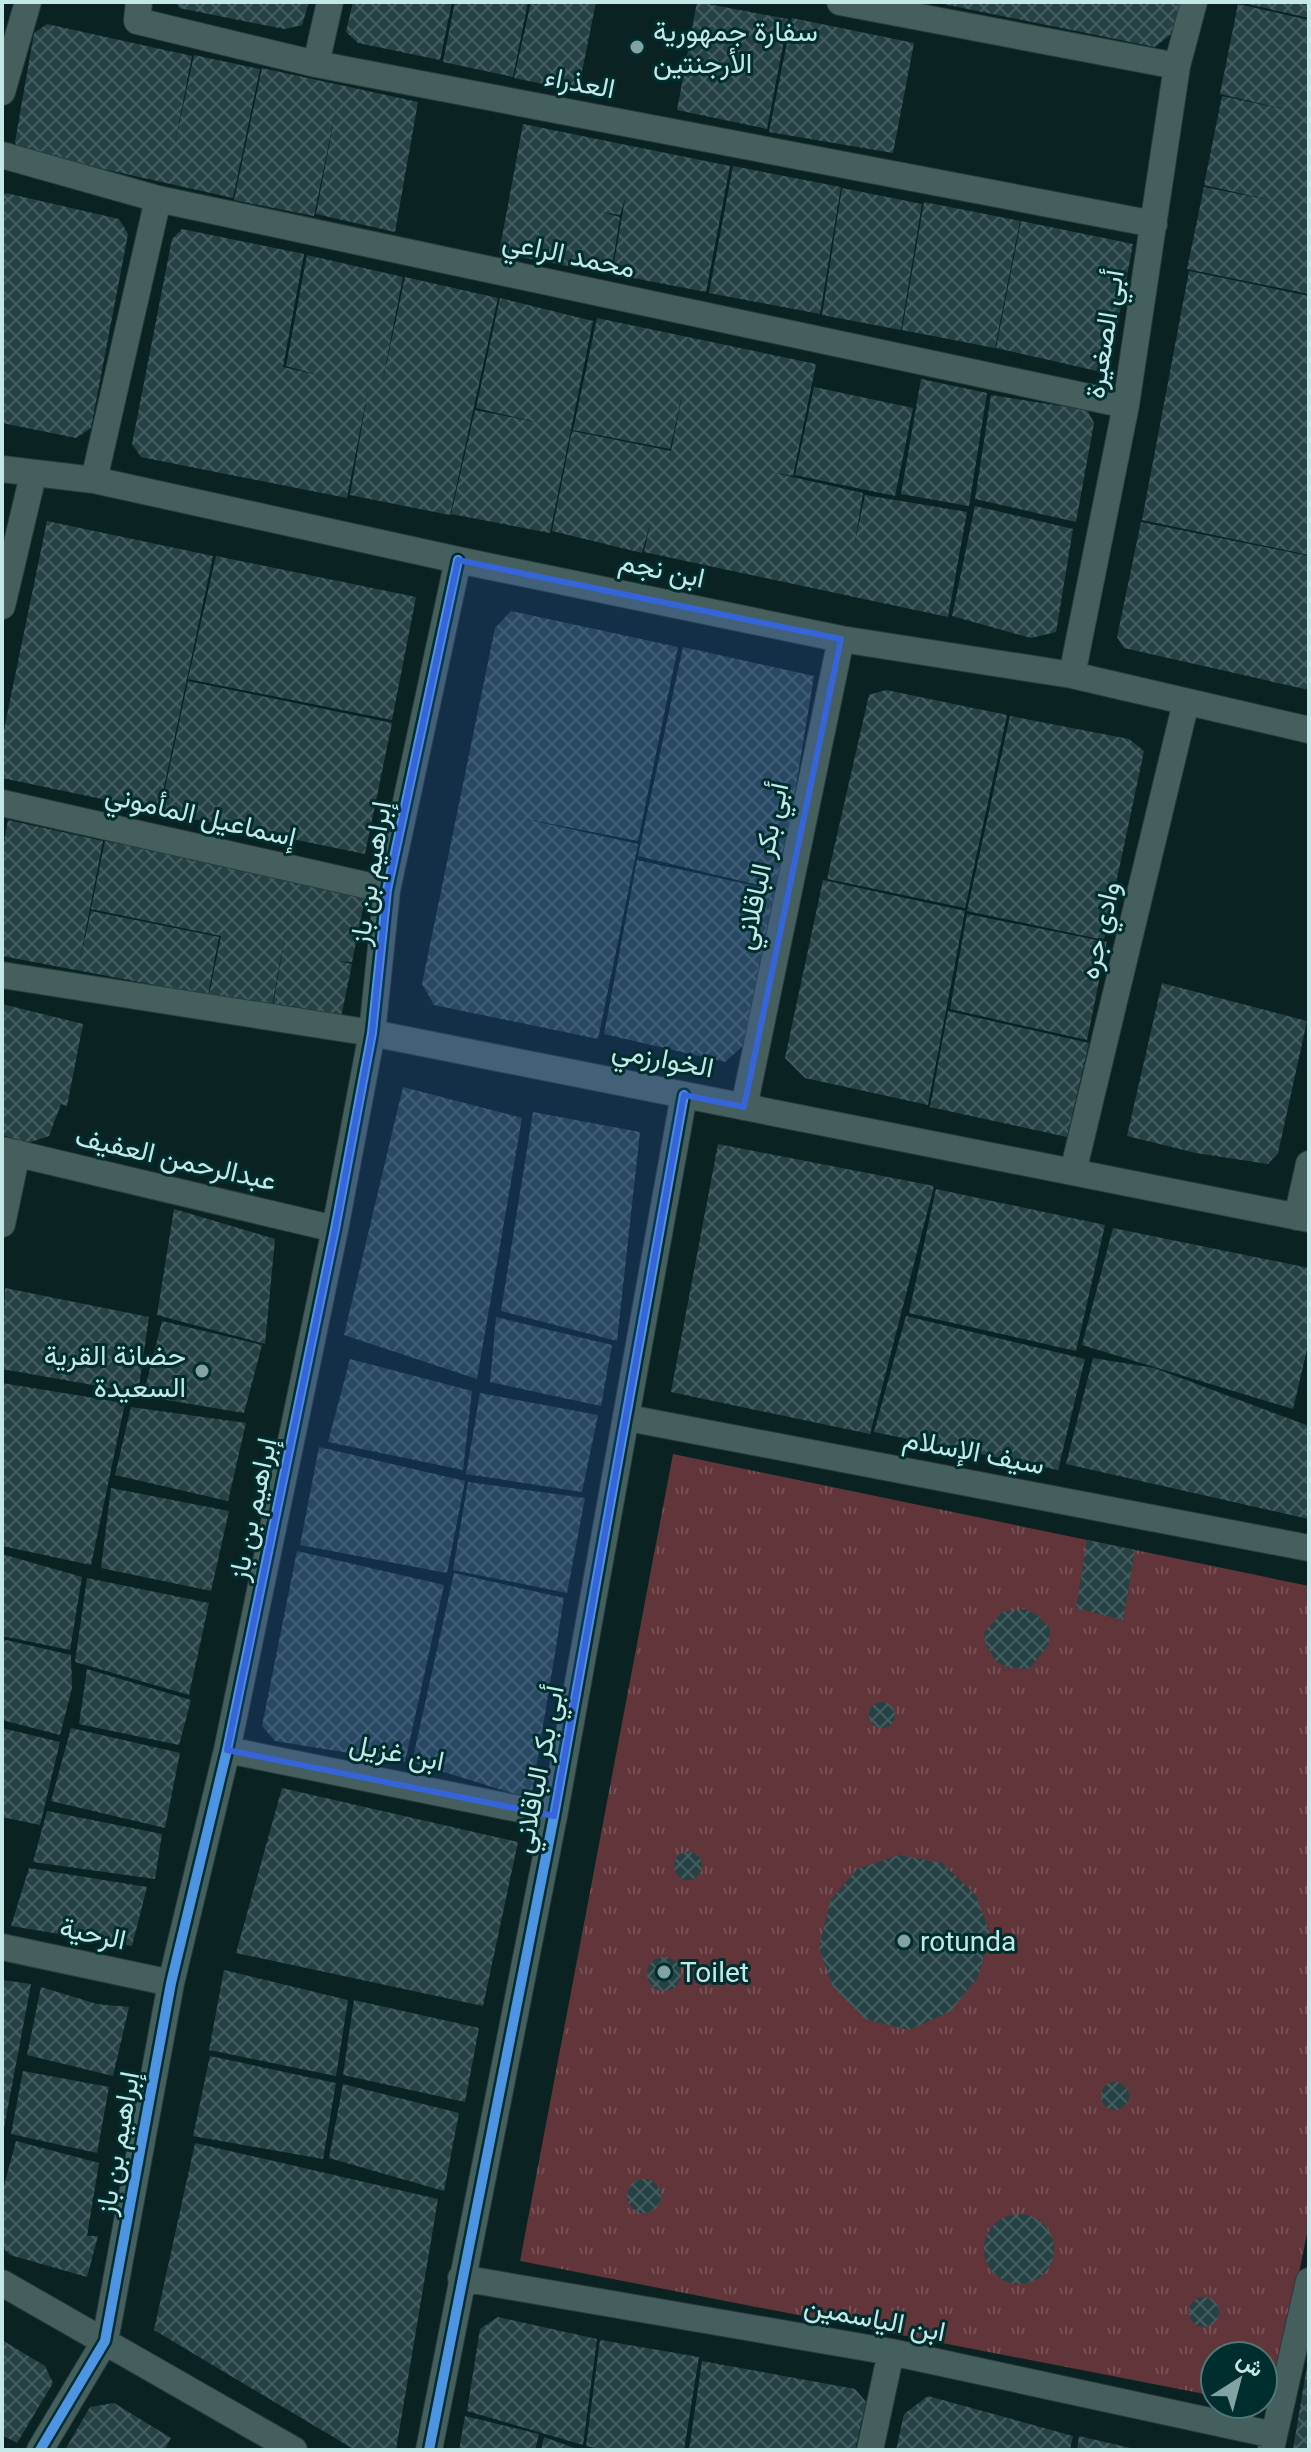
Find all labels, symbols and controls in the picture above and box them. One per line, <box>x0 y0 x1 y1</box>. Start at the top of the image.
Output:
place label: سفارة جمهورية الأرجنتين <box>653 15 818 81</box>
marker: سفارة جمهورية الأرجنتين <box>628 38 646 56</box>
street label: العذراء <box>542 60 618 106</box>
street label: محمد الراعي <box>498 224 638 290</box>
street label: أبي الصغيرة <box>1078 267 1137 402</box>
street label: ابن نجم <box>616 544 708 597</box>
street label: إسماعيل المأموني <box>101 777 300 859</box>
street label: أبي بكر الباقلاني <box>728 779 801 954</box>
street label: إبراهيم بن باز <box>343 799 400 949</box>
street label: وادي جره <box>1072 878 1133 984</box>
street label: الخوارزمي <box>608 1032 717 1090</box>
street label: عبدالرحمن العفيف <box>72 1119 279 1199</box>
place label: حضانة القرية السعيدة <box>44 1339 186 1404</box>
marker: حضانة القرية السعيدة <box>193 1362 211 1380</box>
street label: سيف الإسلام <box>900 1422 1047 1483</box>
street label: إبراهيم بن باز <box>221 1435 286 1585</box>
street label: أبي بكر الباقلاني <box>506 1682 577 1857</box>
street label: ابن غزيل <box>347 1727 447 1779</box>
street label: الرحية <box>57 1910 129 1958</box>
place label: rotunda <box>920 1925 1016 1958</box>
marker: rotunda <box>895 1932 913 1950</box>
place label: Toilet <box>680 1956 749 1989</box>
marker: Toilet <box>655 1963 673 1981</box>
street label: إبراهيم بن باز <box>88 2069 148 2219</box>
street label: ابن الياسمين <box>801 2289 948 2348</box>
north arrow <box>1199 2340 1279 2420</box>
text: ش <box>1232 2346 1269 2383</box>

